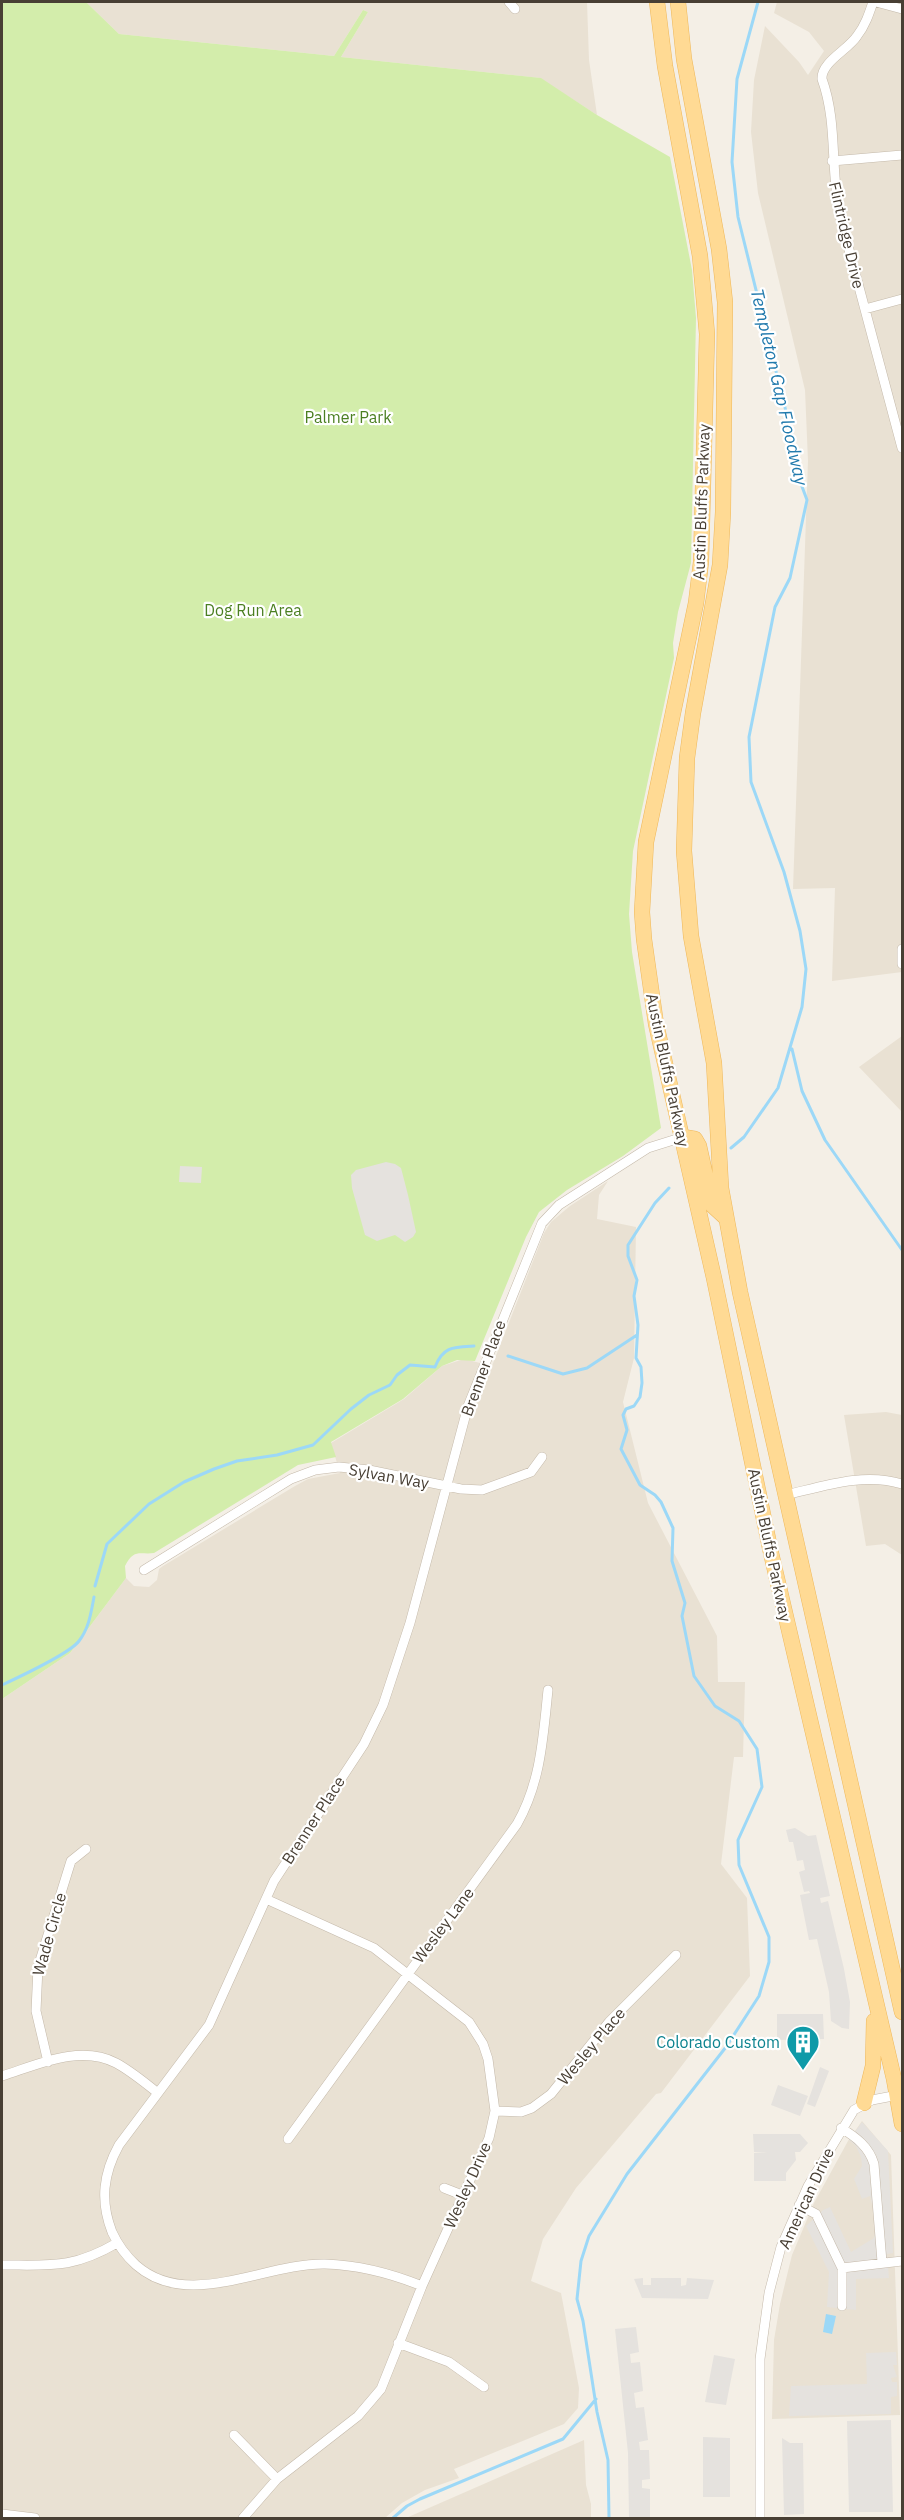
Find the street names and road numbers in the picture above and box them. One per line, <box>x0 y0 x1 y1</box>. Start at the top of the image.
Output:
street label: Flintridge Drive <box>825 180 869 291</box>
street label: Austin Bluffs Parkway <box>688 424 714 580</box>
street label: Austin Bluffs Parkway <box>642 991 694 1149</box>
street label: Brenner Place <box>456 1317 510 1419</box>
street label: Sylvan Way <box>347 1459 431 1493</box>
street label: Austin Bluffs Parkway <box>744 1466 796 1624</box>
street label: Brenner Place <box>277 1772 349 1868</box>
street label: Wesley Lane <box>408 1883 478 1967</box>
street label: Wade Circle <box>28 1890 70 1978</box>
street label: Wesley Place <box>553 2003 629 2089</box>
street label: Wesley Drive <box>439 2138 495 2231</box>
street label: American Drive <box>774 2144 838 2252</box>

